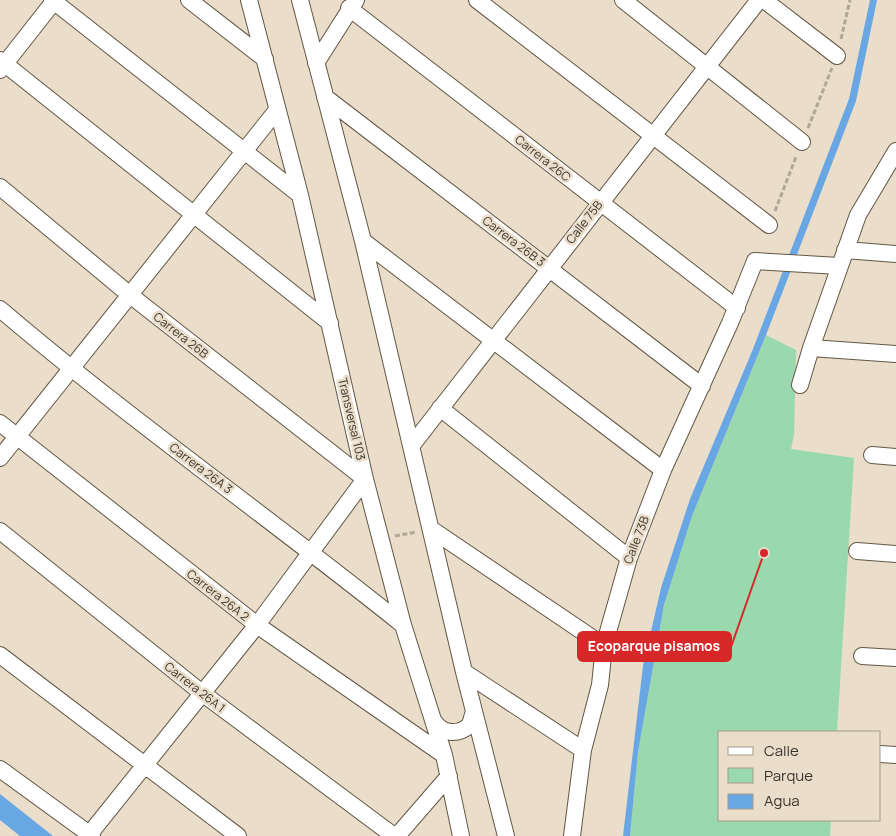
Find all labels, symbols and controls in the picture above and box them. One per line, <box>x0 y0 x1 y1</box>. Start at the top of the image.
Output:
street label: Carrera 26C <box>511 131 575 186</box>
street label: Calle 75B <box>562 197 606 247</box>
street label: Carrera 26B 3 <box>479 212 549 270</box>
street label: Carrera 26B <box>150 308 212 362</box>
street label: Transversal 103 <box>334 376 370 462</box>
street label: Carrera 26A 3 <box>166 439 236 497</box>
street label: Calle 73B <box>619 513 653 567</box>
street label: Carrera 26A 2 <box>183 565 253 625</box>
callout: Ecoparque pisamos <box>578 632 731 661</box>
text: Ecoparque pisamos <box>588 636 721 655</box>
street label: Carrera 26A 1 <box>161 658 229 716</box>
legend <box>718 731 881 821</box>
text: Calle <box>764 740 799 761</box>
text: Parque <box>764 765 813 786</box>
text: Agua <box>764 790 800 811</box>

